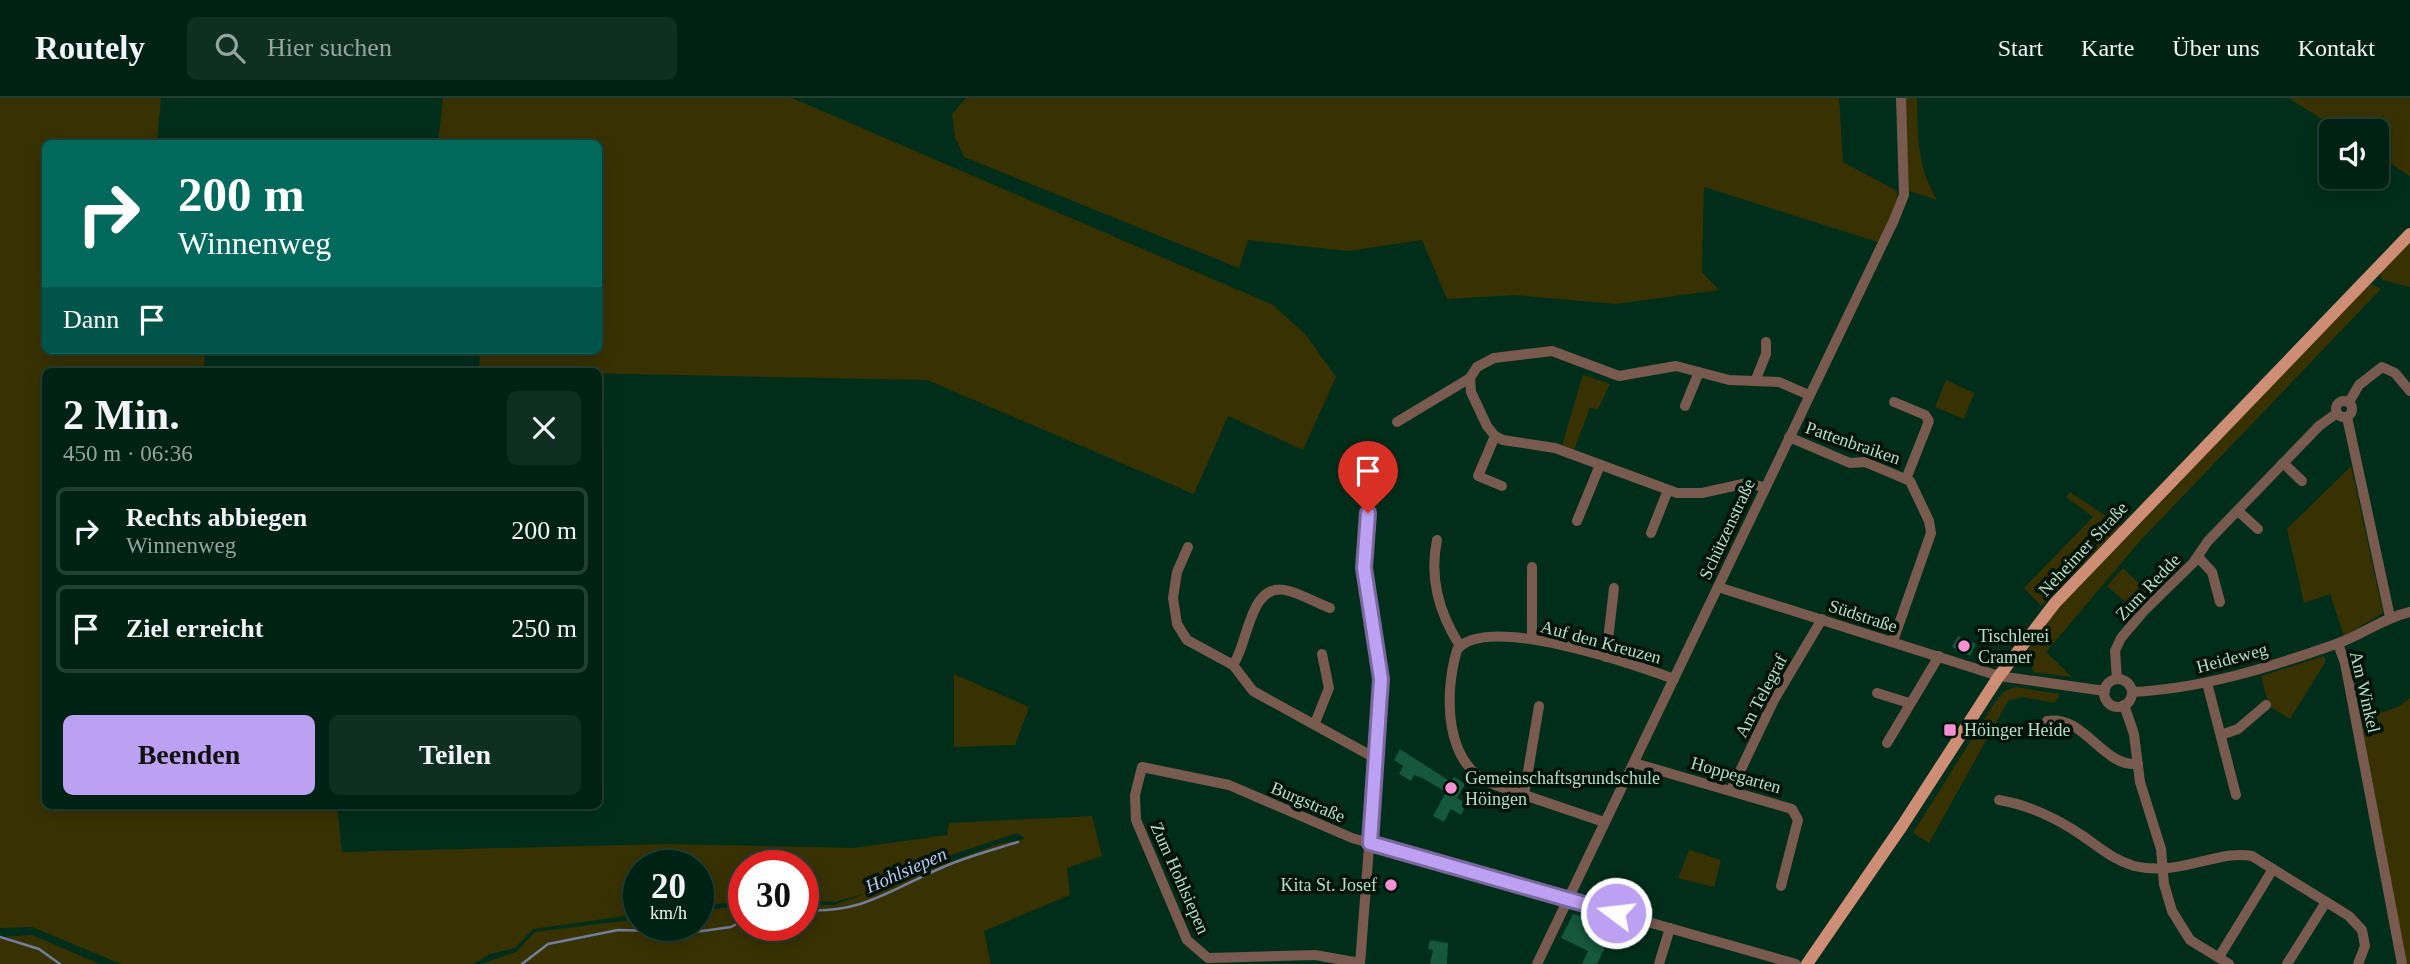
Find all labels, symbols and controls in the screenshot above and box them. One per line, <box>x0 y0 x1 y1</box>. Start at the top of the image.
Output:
search box <box>187 17 677 80</box>
icon: search <box>211 29 249 67</box>
text: Routely <box>35 30 145 66</box>
text: Hier suchen <box>267 33 392 62</box>
text: Start <box>1998 35 2043 61</box>
text: Karte <box>2081 35 2134 61</box>
text: Über uns <box>2172 35 2260 61</box>
text: Kontakt <box>2298 35 2375 61</box>
map controls <box>2319 119 2389 189</box>
button: sound <box>2319 119 2389 189</box>
text: 200 m <box>178 167 305 222</box>
icon: right <box>63 168 154 259</box>
text: Winnenweg <box>178 225 331 261</box>
icon: arrive <box>133 301 171 339</box>
text: Dann <box>63 305 119 334</box>
button: close <box>507 391 581 465</box>
text: 2 Min. <box>63 392 180 438</box>
street label: Pattenbraiken <box>1803 417 1903 469</box>
text: 450 m · 06:36 <box>63 441 193 466</box>
pin <box>1338 441 1398 513</box>
icon: arrive <box>1349 452 1387 490</box>
street label: Schützenstraße <box>1695 475 1759 583</box>
street label: Neheimer Straße <box>2034 498 2132 600</box>
text: Rechts abbiegen <box>126 503 307 532</box>
icon: right <box>67 512 105 550</box>
text: 200 m <box>511 516 577 545</box>
text: Winnenweg <box>126 533 236 558</box>
street label: Zum Redde <box>2111 550 2185 624</box>
street label: Südstraße <box>1826 596 1900 636</box>
icon: arrive <box>67 610 105 648</box>
text: Ziel erreicht <box>126 614 263 643</box>
text: 250 m <box>511 614 577 643</box>
street label: Auf den Kreuzen <box>1539 616 1663 668</box>
place label: Tischlerei Cramer <box>1978 626 2049 667</box>
marker: Tischlerei Cramer <box>1956 638 1972 654</box>
street label: Heideweg <box>2194 639 2270 677</box>
street label: Am Winkel <box>2346 649 2384 735</box>
street label: Am Telegraf <box>1731 651 1791 741</box>
button: Beenden <box>63 715 315 795</box>
button: Teilen <box>329 715 581 795</box>
place label: Höinger Heide <box>1964 720 2070 740</box>
marker: Höinger Heide <box>1942 722 1958 738</box>
street label: Hoppegarten <box>1689 753 1783 797</box>
place label: Gemeinschaftsgrundschule Höingen <box>1465 768 1660 809</box>
street label: Burgstraße <box>1268 777 1348 827</box>
marker: Gemeinschaftsgrundschule Höingen <box>1443 780 1459 796</box>
street label: Zum Hohlsiepen <box>1146 819 1214 937</box>
water label: Hohlsiepen <box>861 843 950 898</box>
speed limit sign: 30 <box>728 850 819 941</box>
text: 20 <box>651 867 686 906</box>
place label: Kita St. Josef <box>1281 875 1377 895</box>
position arrow <box>1579 876 1653 950</box>
marker: Kita St. Josef <box>1383 877 1399 893</box>
text: km/h <box>650 903 687 923</box>

